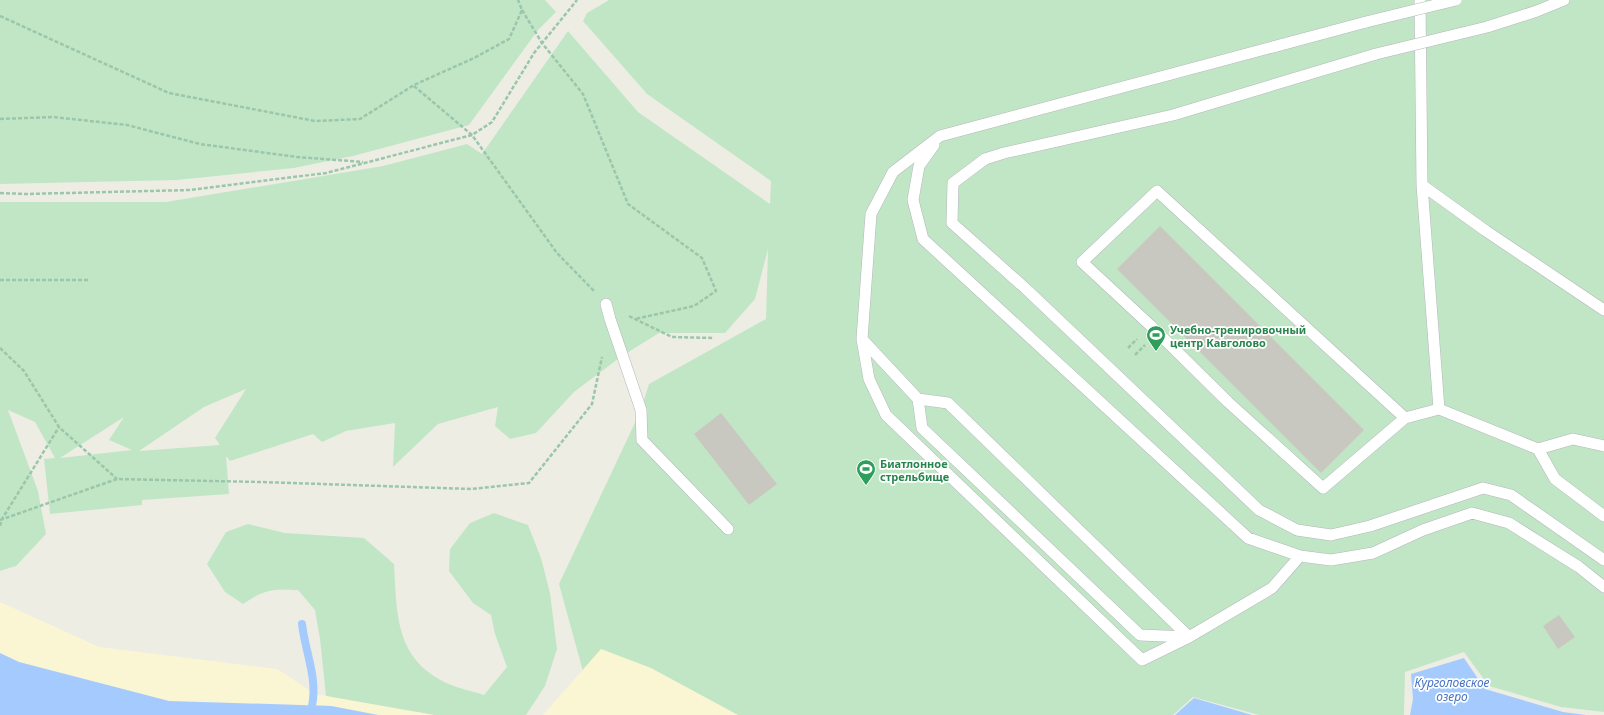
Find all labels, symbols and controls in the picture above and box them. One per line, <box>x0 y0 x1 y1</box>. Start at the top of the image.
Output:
place label: Учебно-тренировочный центр Кавголово <box>1170 322 1306 350</box>
sports icon: Учебно-тренировочный центр Кавголово <box>1145 324 1167 352</box>
place label: Биатлонное стрельбище <box>880 456 949 484</box>
sports icon: Биатлонное стрельбище <box>855 458 877 486</box>
water label: Курголовское озеро <box>1415 674 1490 705</box>

